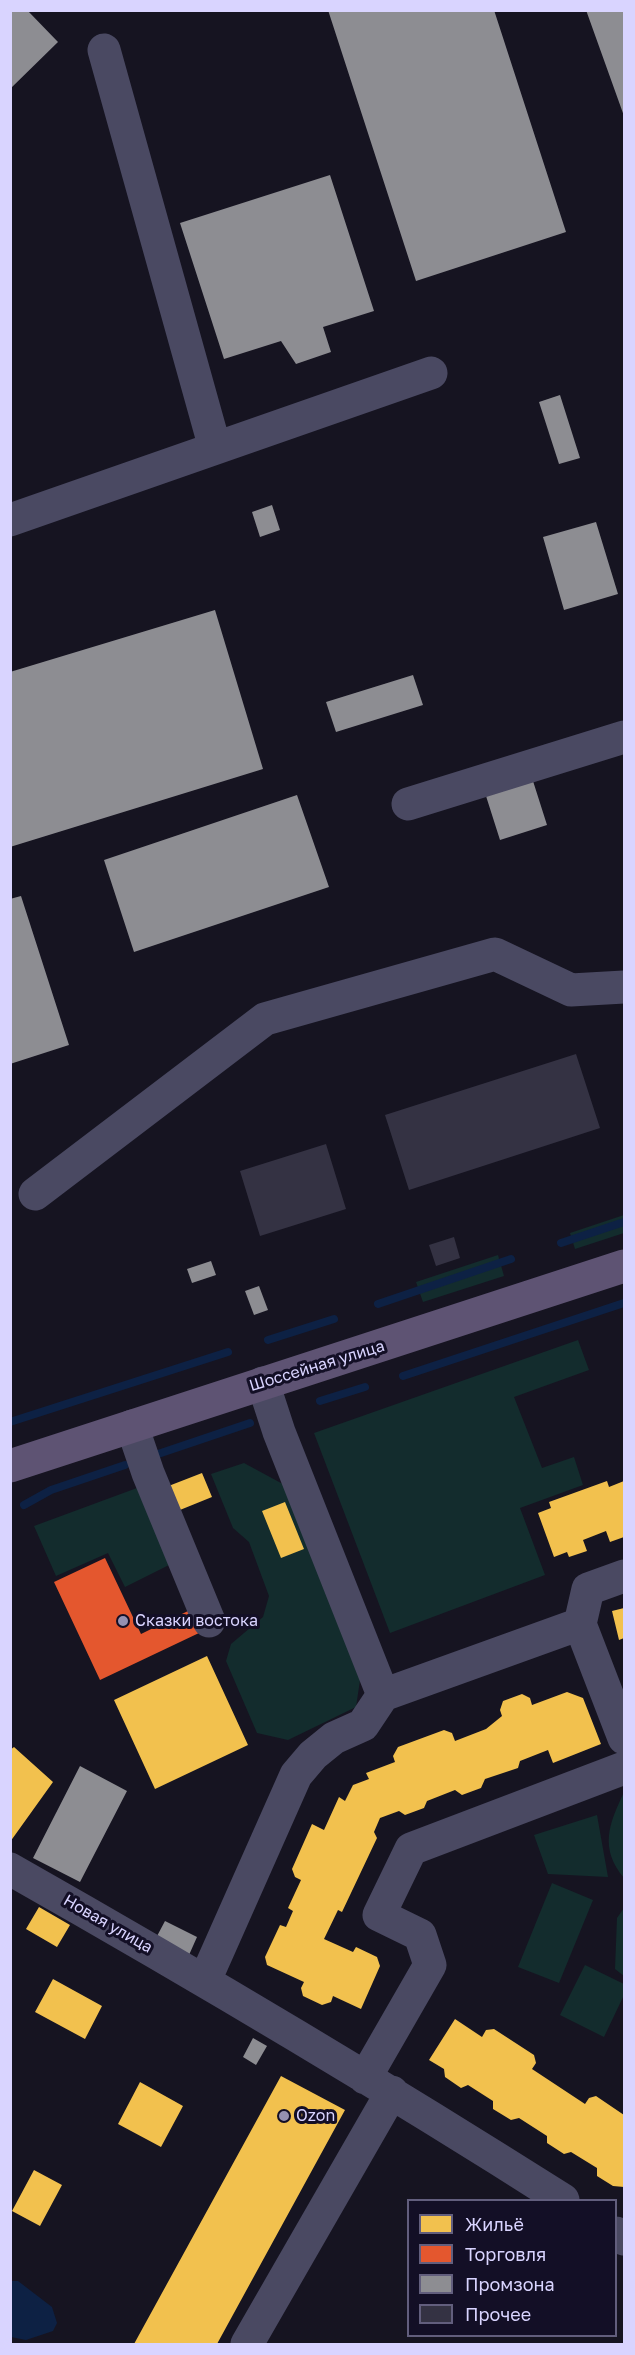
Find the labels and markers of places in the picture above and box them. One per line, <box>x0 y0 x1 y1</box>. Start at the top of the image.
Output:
place label: Сказки востока <box>135 1611 258 1631</box>
marker: Сказки востока <box>116 1614 130 1628</box>
place label: Ozon <box>296 2106 335 2126</box>
marker: Ozon <box>277 2109 291 2123</box>

